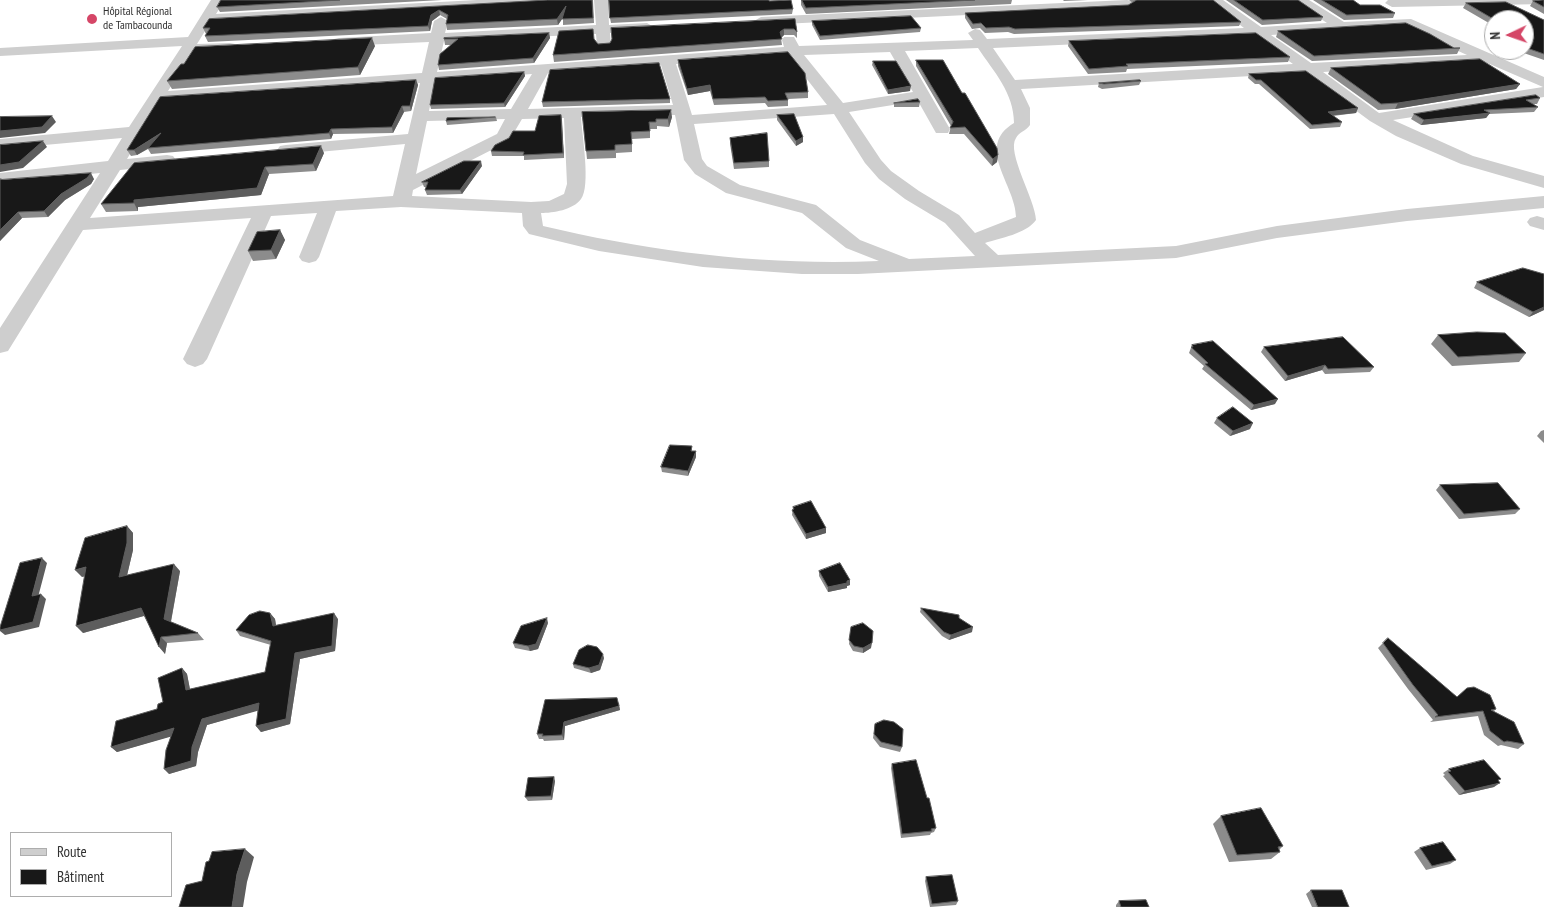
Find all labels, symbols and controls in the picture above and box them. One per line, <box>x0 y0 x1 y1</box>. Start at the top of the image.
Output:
place label: Hôpital Régional de Tambacounda <box>103 5 172 33</box>
north arrow <box>1484 10 1534 60</box>
marker: Hôpital Régional de Tambacounda <box>85 12 99 26</box>
text: N <box>1486 31 1504 40</box>
legend <box>10 832 172 897</box>
text: Route <box>57 842 87 861</box>
text: Bâtiment <box>57 867 104 886</box>

